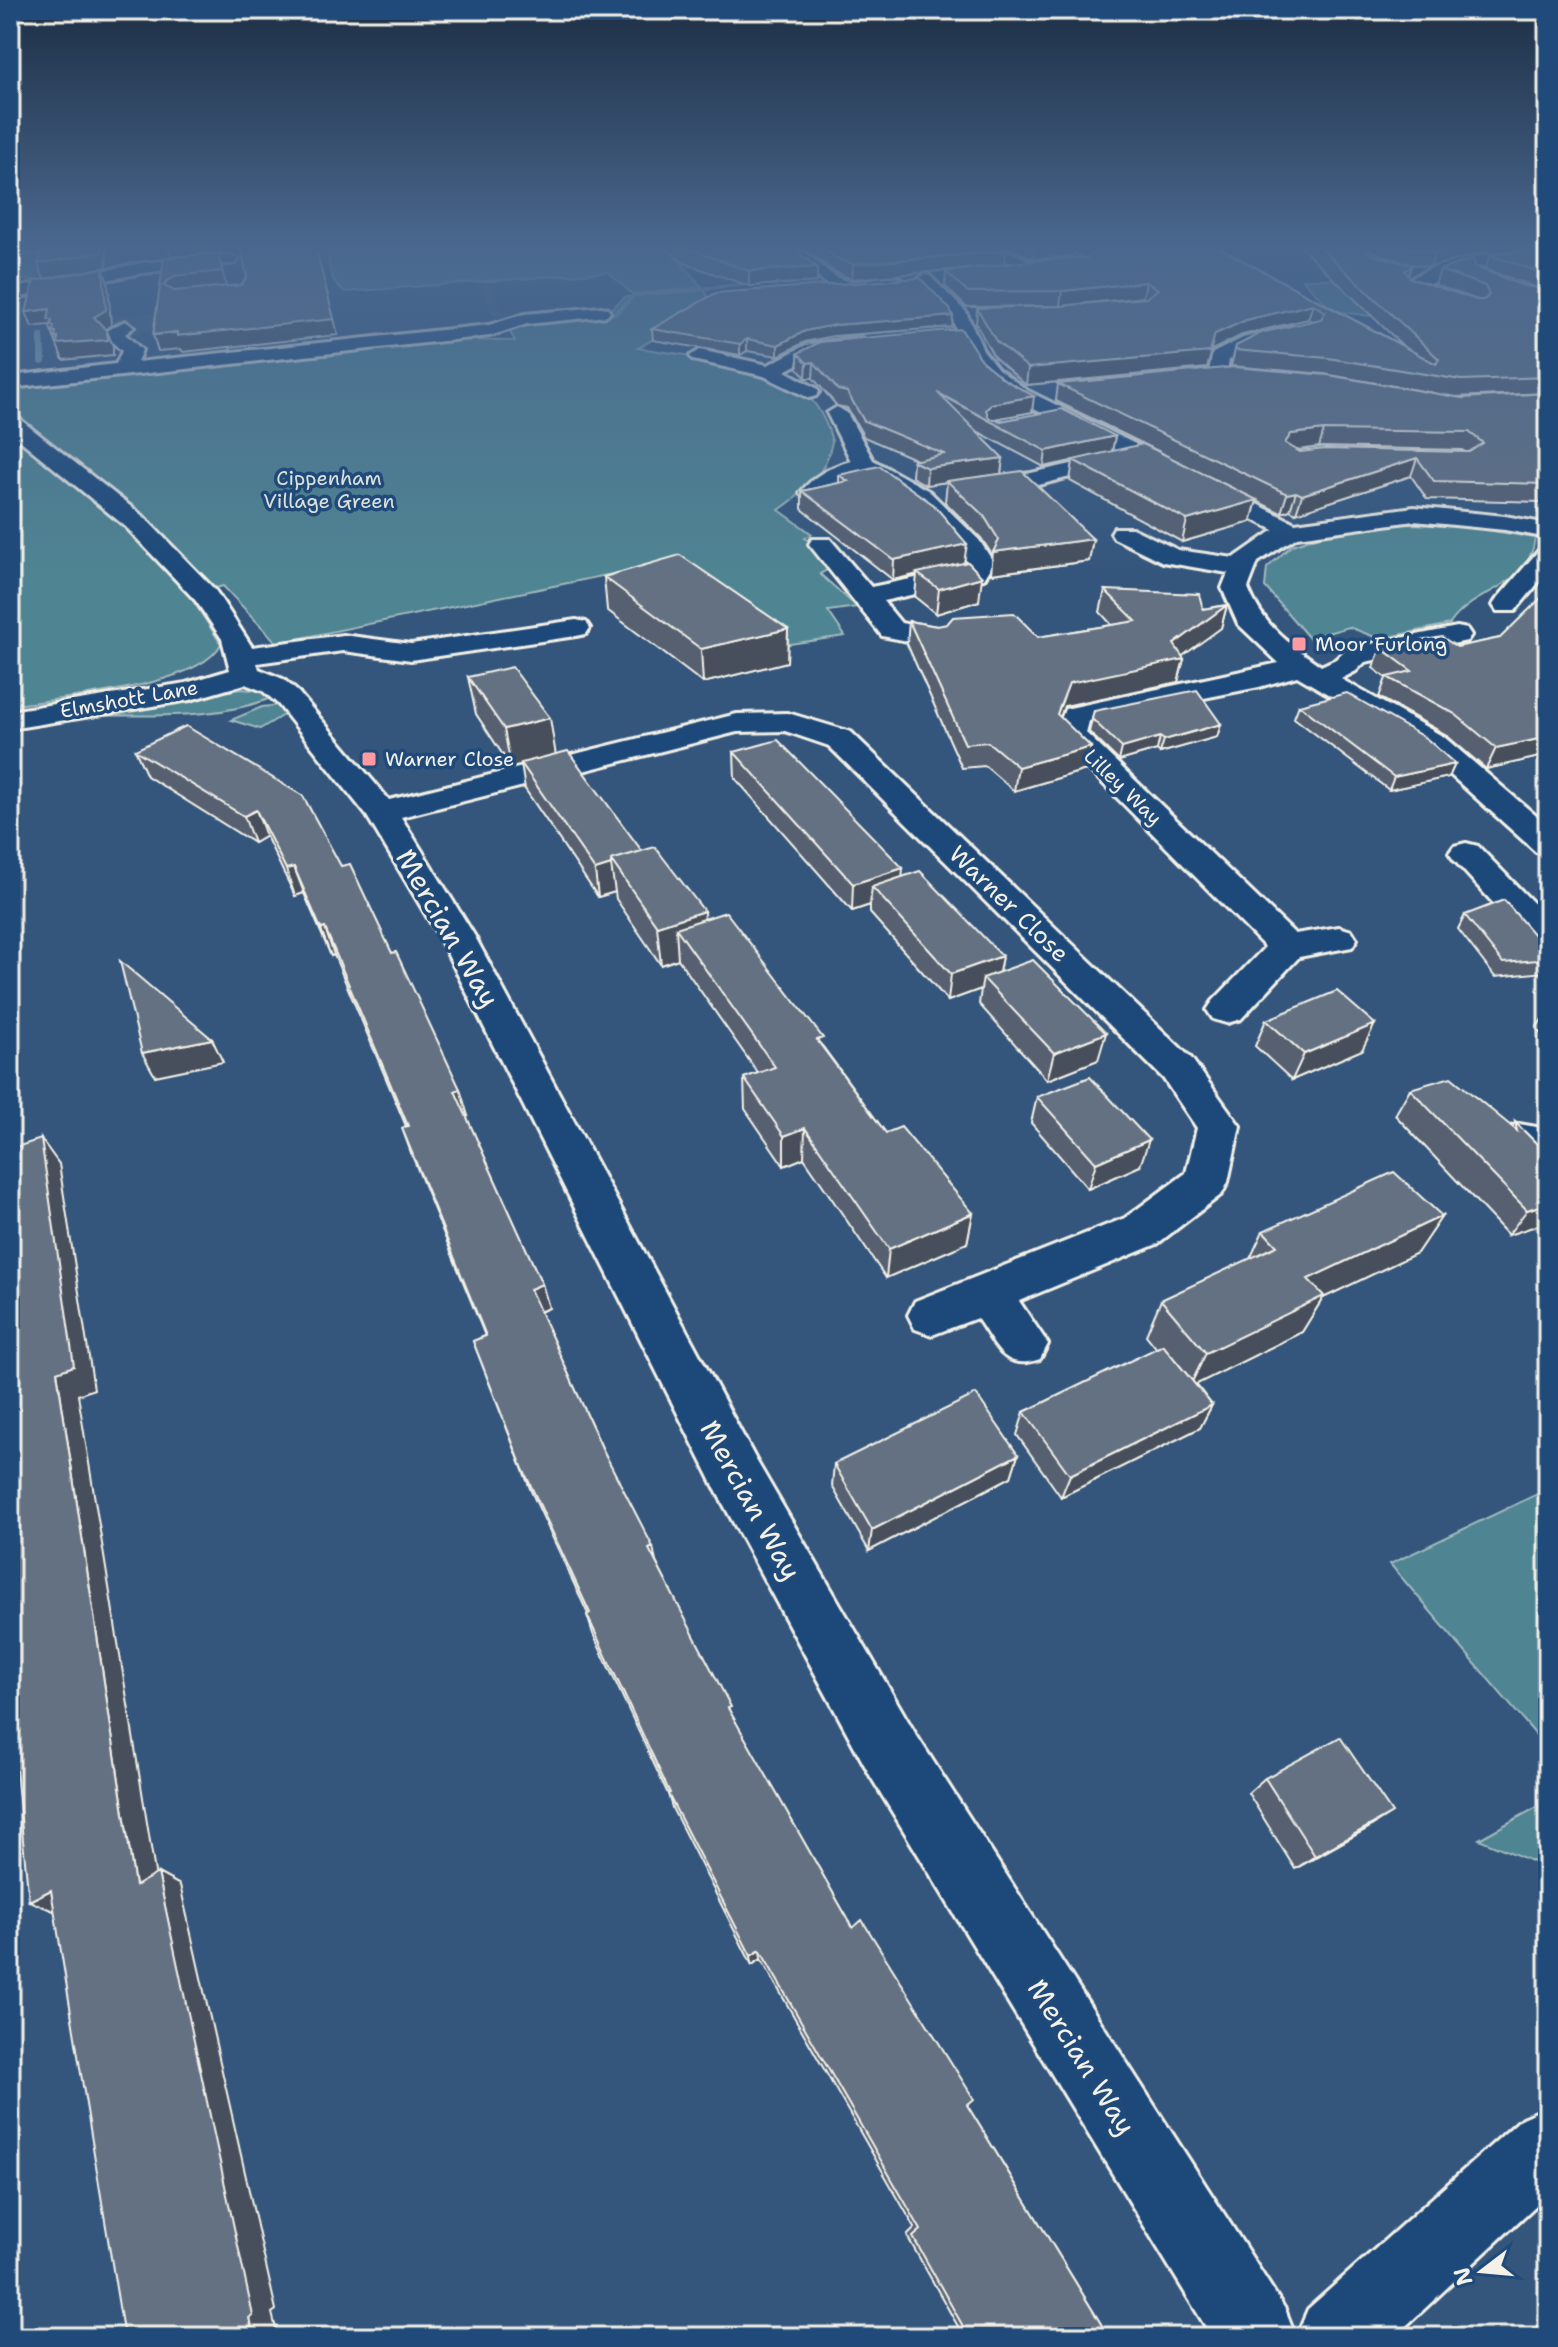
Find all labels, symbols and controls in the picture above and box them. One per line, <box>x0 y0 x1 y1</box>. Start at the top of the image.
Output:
park label: Cippenham Village Green <box>263 465 395 514</box>
place label: Moor Furlong <box>1315 631 1447 657</box>
marker: Moor Furlong <box>1290 635 1308 653</box>
street label: Elmshott Lane <box>58 674 200 724</box>
street label: Lilley Way <box>1078 743 1168 831</box>
place label: Warner Close <box>385 746 514 772</box>
marker: Warner Close <box>360 750 378 768</box>
street label: Warner Close <box>942 839 1076 969</box>
street label: Mercian Way <box>387 842 509 1014</box>
street label: Mercian Way <box>691 1413 811 1587</box>
street label: Mercian Way <box>1019 1972 1145 2142</box>
north arrow <box>1442 2231 1522 2311</box>
text: N <box>1447 2264 1480 2289</box>

